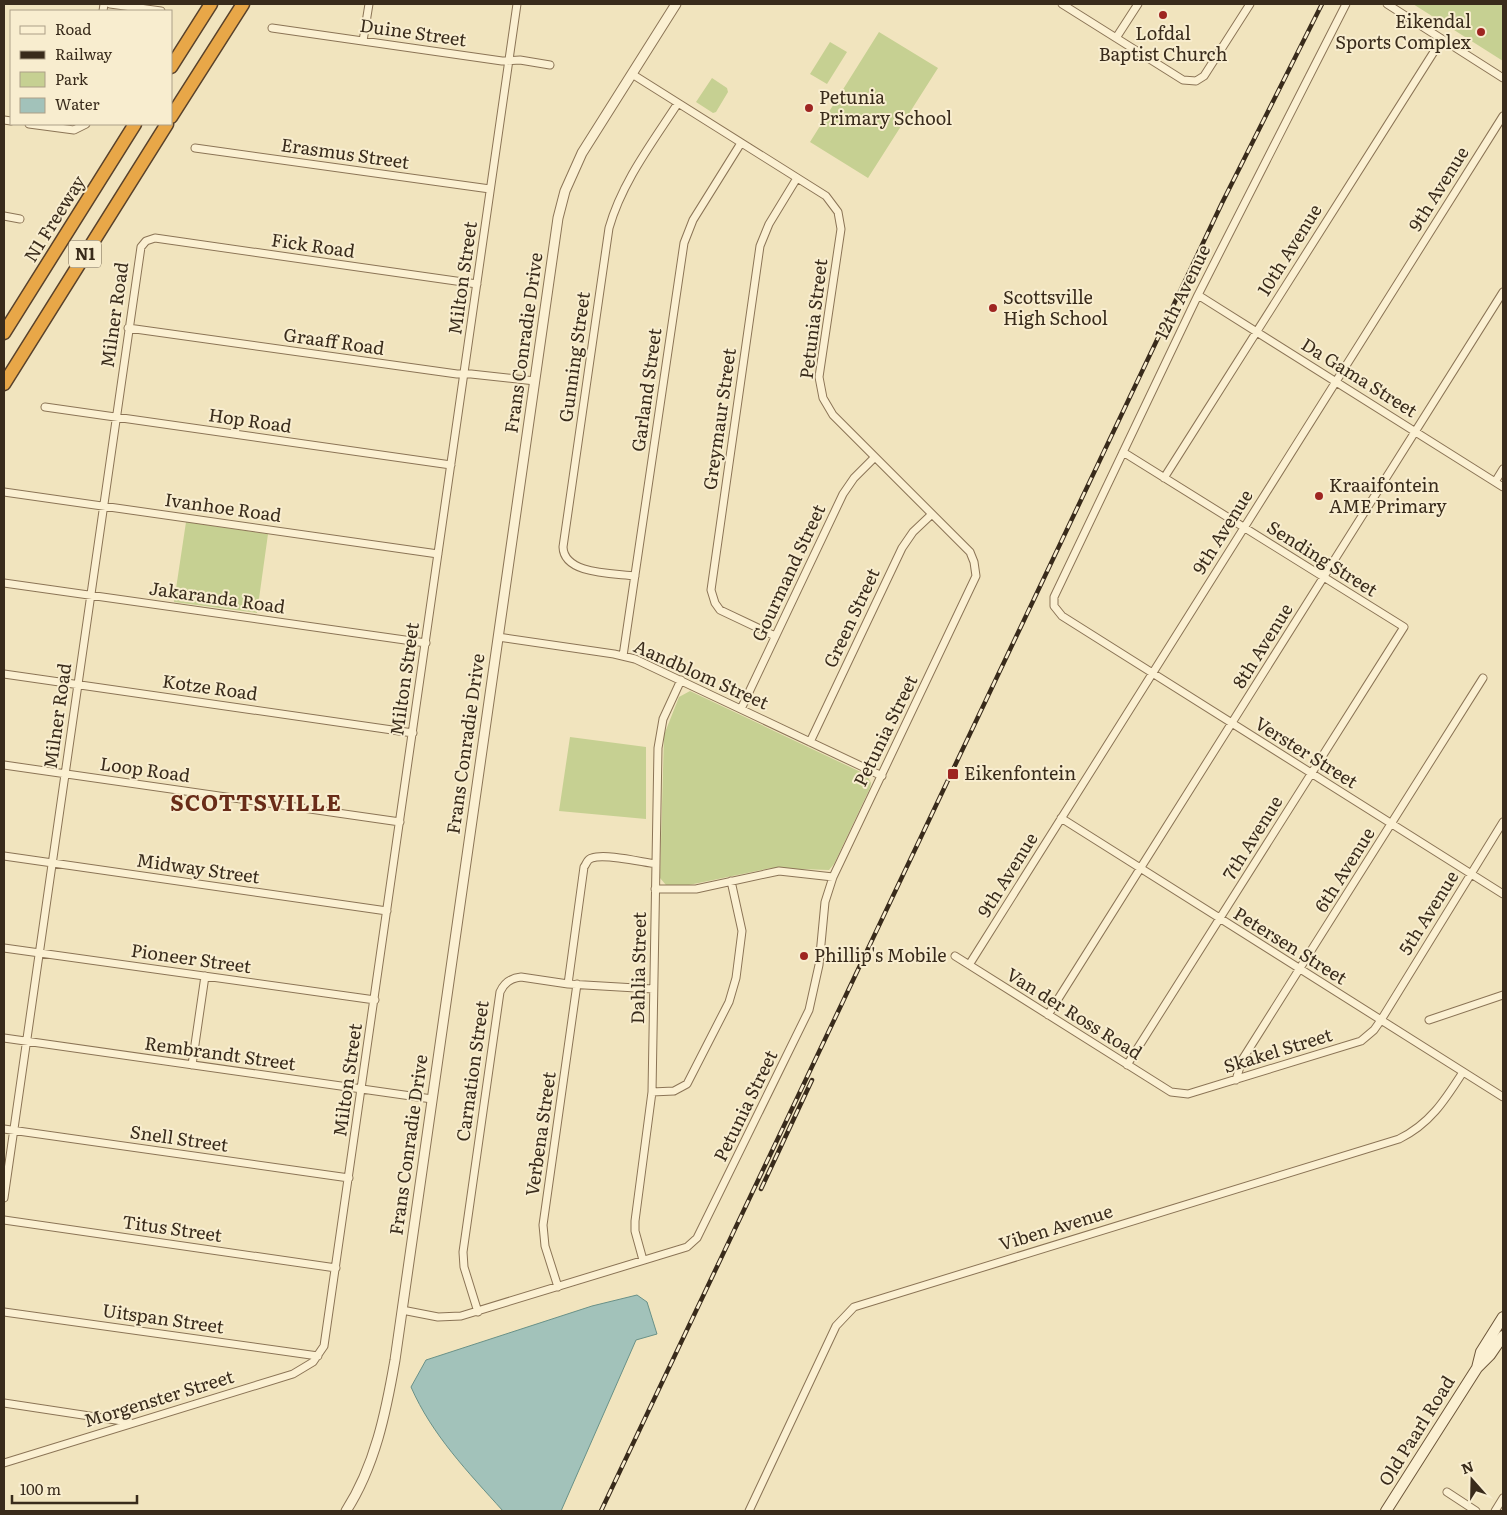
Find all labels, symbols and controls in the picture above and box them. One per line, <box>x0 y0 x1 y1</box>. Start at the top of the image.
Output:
place label: Eikendal Sports Complex <box>1335 7 1472 55</box>
marker: Lofdal Baptist Church <box>1157 9 1169 21</box>
legend <box>10 10 172 125</box>
street label: Duine Street <box>358 11 469 52</box>
text: Road <box>55 17 91 40</box>
place label: Lofdal Baptist Church <box>1099 19 1227 67</box>
marker: Eikendal Sports Complex <box>1475 26 1487 38</box>
text: Railway <box>55 42 113 65</box>
text: Park <box>55 67 89 90</box>
place label: Petunia Primary School <box>819 83 952 131</box>
text: Water <box>55 92 100 115</box>
marker: Petunia Primary School <box>803 102 815 114</box>
street label: Erasmus Street <box>279 130 412 175</box>
street label: 9th Avenue <box>1401 141 1474 236</box>
street label: N1 Freeway <box>20 172 90 266</box>
street label: 10th Avenue <box>1250 198 1328 300</box>
street label: Milton Street <box>440 219 483 336</box>
street label: Fick Road <box>270 225 357 264</box>
street label: 12th Avenue <box>1147 239 1216 343</box>
road number: N1 <box>69 240 101 268</box>
street label: Frans Conradie Drive <box>496 251 549 435</box>
street label: Petunia Street <box>792 256 833 381</box>
street label: Milner Road <box>93 260 134 369</box>
place label: Scottsville High School <box>1003 283 1108 331</box>
street label: Gunning Street <box>551 289 596 424</box>
marker: Scottsville High School <box>987 302 999 314</box>
street label: Graaff Road <box>282 320 386 361</box>
street label: Garland Street <box>623 325 668 453</box>
street label: Da Gama Street <box>1297 330 1424 424</box>
street label: Greymaur Street <box>695 345 742 491</box>
street label: Hop Road <box>207 400 294 439</box>
place label: Kraaifontein AME Primary <box>1329 471 1447 519</box>
street label: 9th Avenue <box>1185 484 1258 579</box>
street label: Ivanhoe Road <box>163 485 283 528</box>
marker: Kraaifontein AME Primary <box>1313 490 1325 502</box>
street label: Gourmand Street <box>744 499 832 646</box>
street label: Sending Street <box>1262 513 1384 603</box>
street label: Green Street <box>816 562 886 672</box>
street label: Jakaranda Road <box>147 574 287 619</box>
street label: 8th Avenue <box>1225 597 1299 693</box>
street label: Milton Street <box>382 620 425 737</box>
street label: Aandblom Street <box>630 632 774 716</box>
street label: Frans Conradie Drive <box>438 652 491 836</box>
street label: Milner Road <box>36 661 77 770</box>
street label: Kotze Road <box>161 666 260 707</box>
street label: Petunia Street <box>846 669 924 791</box>
street label: Verster Street <box>1250 709 1364 795</box>
street label: Loop Road <box>98 749 192 788</box>
place label: Eikenfontein <box>964 759 1076 786</box>
marker: Eikenfontein <box>946 767 960 781</box>
district label: SCOTTSVILLE <box>170 785 342 818</box>
street label: 7th Avenue <box>1215 790 1288 885</box>
street label: 6th Avenue <box>1307 821 1381 917</box>
street label: 9th Avenue <box>970 827 1043 922</box>
street label: Midway Street <box>135 846 262 890</box>
street label: 5th Avenue <box>1391 865 1464 960</box>
street label: Petersen Street <box>1229 899 1353 991</box>
street label: Dahlia Street <box>623 911 652 1024</box>
street label: Pioneer Street <box>129 936 254 979</box>
place label: Phillip's Mobile <box>814 941 947 968</box>
marker: Phillip's Mobile <box>798 950 810 962</box>
street label: Van der Ross Road <box>1002 960 1148 1065</box>
street label: Carnation Street <box>448 998 495 1143</box>
street label: Skakel Street <box>1220 1020 1336 1079</box>
street label: Milton Street <box>325 1021 368 1138</box>
street label: Rembrandt Street <box>143 1029 298 1077</box>
street label: Petunia Street <box>706 1044 784 1166</box>
street label: Frans Conradie Drive <box>381 1053 434 1237</box>
street label: Verbena Street <box>517 1069 562 1198</box>
street label: Snell Street <box>128 1117 231 1158</box>
street label: Viben Avenue <box>995 1196 1116 1257</box>
street label: Titus Street <box>121 1207 224 1248</box>
street label: Uitspan Street <box>101 1296 226 1340</box>
street label: Morgenster Street <box>80 1362 237 1433</box>
street label: Old Paarl Road <box>1371 1370 1460 1491</box>
north arrow <box>1447 1455 1497 1505</box>
text: N <box>1458 1455 1476 1478</box>
scale bar <box>12 1472 138 1504</box>
text: 100 m <box>20 1477 61 1500</box>

